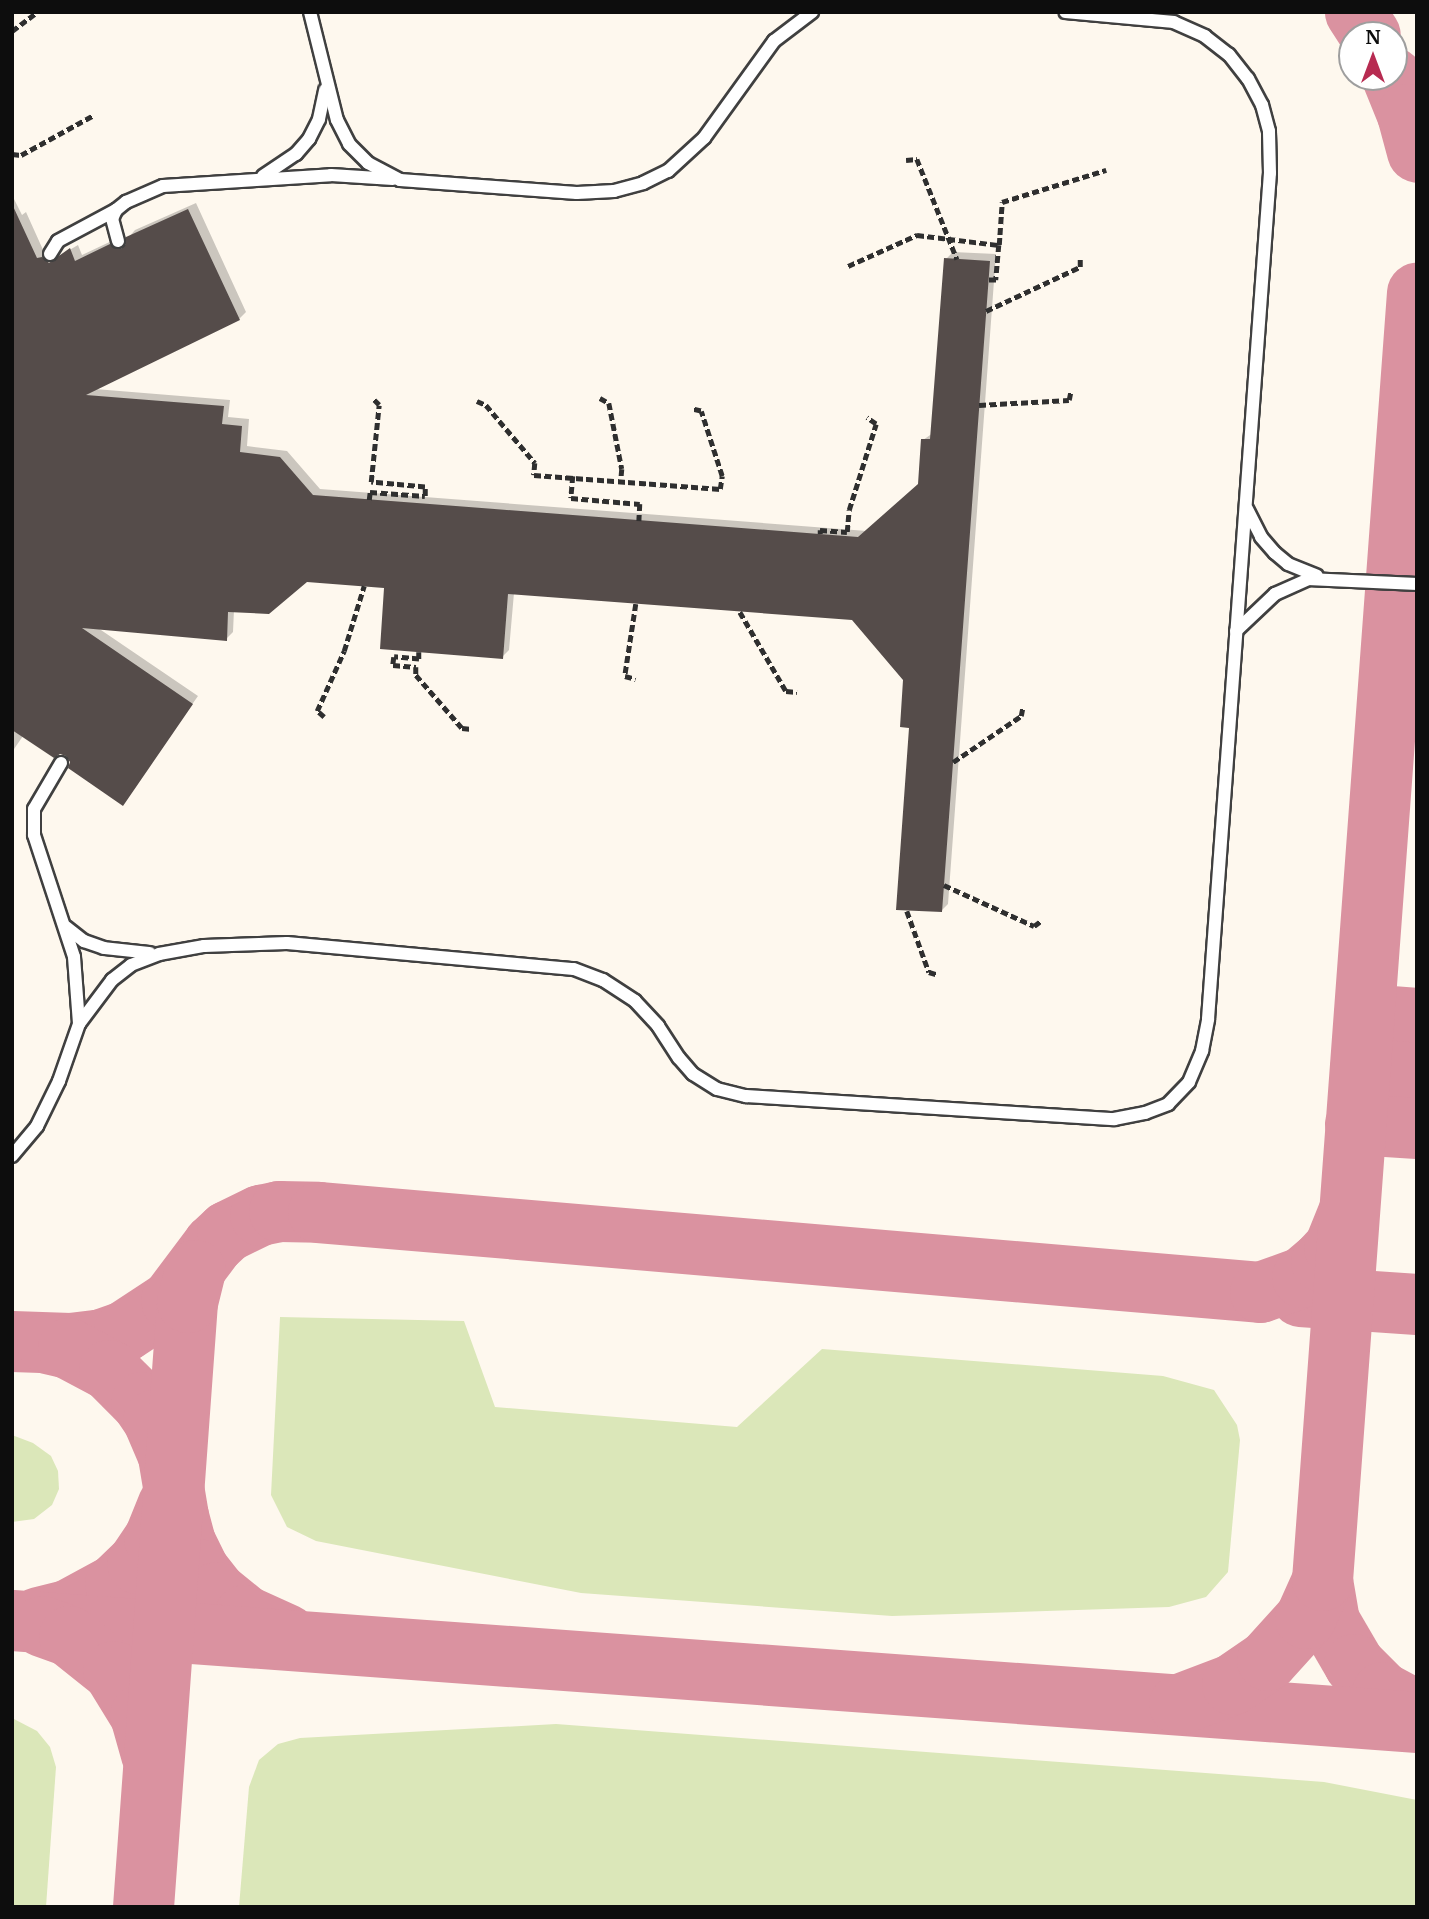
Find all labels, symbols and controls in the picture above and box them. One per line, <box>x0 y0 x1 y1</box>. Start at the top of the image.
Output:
north arrow <box>1338 21 1408 91</box>
text: N <box>1365 25 1381 49</box>

